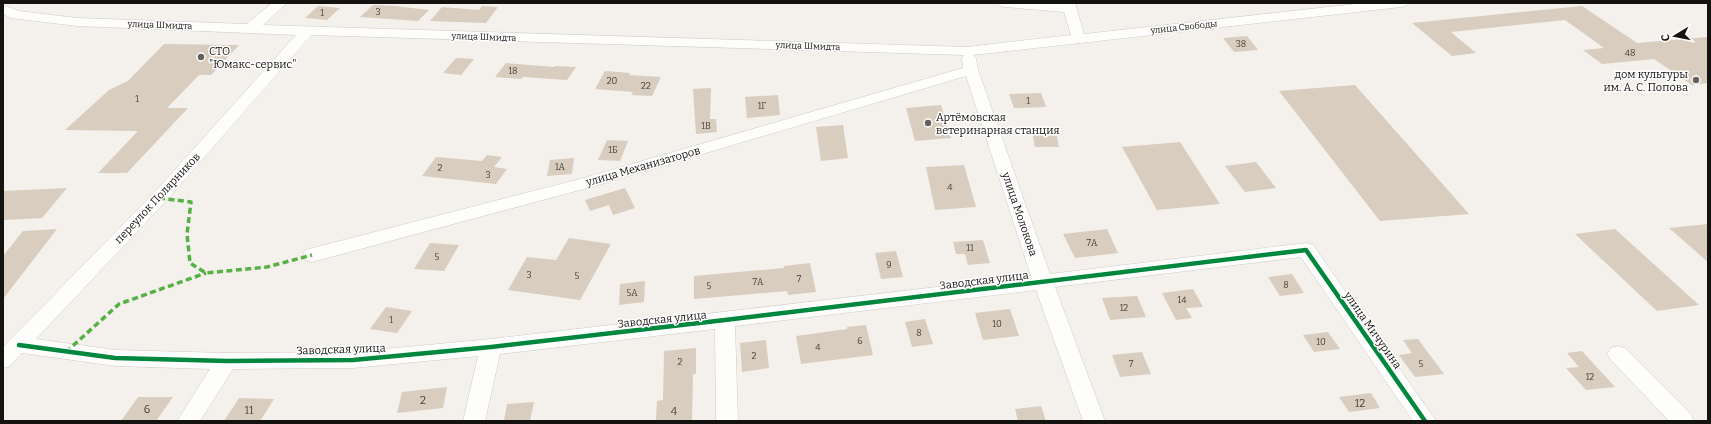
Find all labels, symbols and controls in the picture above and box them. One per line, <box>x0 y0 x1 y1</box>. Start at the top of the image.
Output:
house number: 3 <box>375 7 381 17</box>
house number: 1 <box>320 8 324 18</box>
north arrow <box>1655 16 1695 56</box>
street label: улица Шмидта <box>126 19 193 31</box>
street label: улица Свободы <box>1149 19 1218 36</box>
street label: улица Шмидта <box>450 31 517 43</box>
text: С <box>1659 33 1673 42</box>
house number: 38 <box>1236 39 1246 49</box>
street label: улица Шмидта <box>774 40 841 52</box>
place label: СТО "Юмакс-сервис" <box>209 45 297 71</box>
house number: 48 <box>1625 48 1635 58</box>
marker: СТО "Юмакс-сервис" <box>196 52 206 62</box>
house number: 18 <box>508 66 518 76</box>
place label: дом культуры им. А. С. Попова <box>1604 68 1688 94</box>
marker: дом культуры им. А. С. Попова <box>1691 75 1701 85</box>
house number: 20 <box>607 76 618 86</box>
house number: 22 <box>641 81 651 91</box>
house number: 1 <box>135 94 139 104</box>
house number: 1 <box>1026 96 1030 106</box>
house number: 1Г <box>758 101 766 111</box>
place label: Артёмовская ветеринарная станция <box>936 111 1060 137</box>
marker: Артёмовская ветеринарная станция <box>923 118 933 128</box>
house number: 1В <box>701 121 711 131</box>
street label: улица Механизаторов <box>584 144 702 189</box>
house number: 1Б <box>608 145 618 155</box>
street label: переулок Полярников <box>112 150 203 246</box>
house number: 1А <box>555 162 566 172</box>
house number: 2 <box>438 163 443 173</box>
house number: 3 <box>485 170 491 180</box>
street label: улица Молокова <box>999 170 1040 258</box>
house number: 4 <box>947 182 953 192</box>
house number: 7А <box>1087 238 1098 248</box>
house number: 11 <box>966 243 974 253</box>
house number: 5 <box>435 252 440 262</box>
house number: 9 <box>886 260 892 270</box>
street label: Заводская улица <box>939 269 1029 292</box>
house number: 3 <box>526 270 532 280</box>
house number: 5 <box>575 271 580 281</box>
house number: 7 <box>797 274 802 284</box>
house number: 7А <box>753 277 764 287</box>
house number: 8 <box>1283 280 1289 290</box>
house number: 5 <box>707 281 712 291</box>
house number: 5А <box>626 288 638 298</box>
street label: улица Мичурина <box>1341 288 1404 371</box>
house number: 14 <box>1178 295 1187 305</box>
house number: 12 <box>1120 303 1128 313</box>
street label: Заводская улица <box>617 308 707 331</box>
house number: 1 <box>389 315 393 325</box>
house number: 10 <box>992 319 1002 329</box>
house number: 8 <box>916 328 922 338</box>
house number: 6 <box>857 336 863 346</box>
house number: 10 <box>1316 337 1326 347</box>
street label: Заводская улица <box>296 341 386 358</box>
house number: 4 <box>815 342 821 352</box>
house number: 2 <box>752 351 757 361</box>
house number: 2 <box>678 357 683 367</box>
house number: 7 <box>1129 359 1134 369</box>
house number: 5 <box>1419 359 1424 369</box>
house number: 12 <box>1586 372 1594 382</box>
house number: 2 <box>420 394 426 407</box>
house number: 12 <box>1355 397 1365 410</box>
house number: 6 <box>144 403 150 416</box>
house number: 11 <box>245 404 254 417</box>
house number: 4 <box>671 405 678 418</box>

